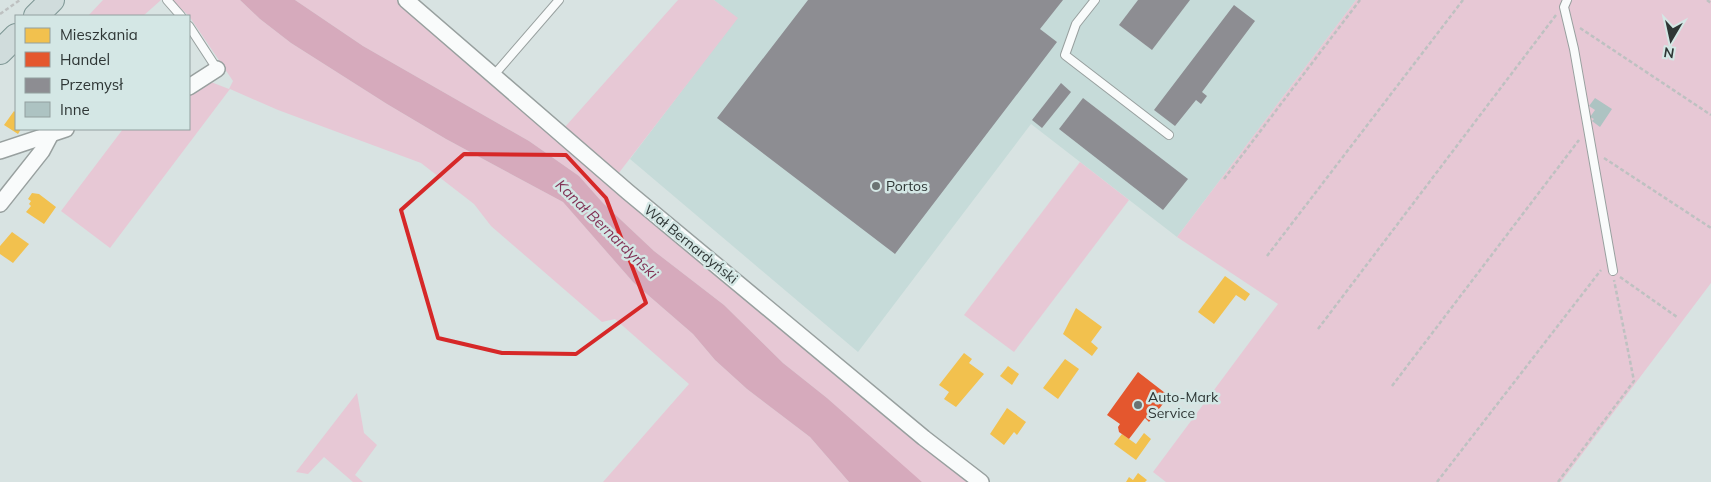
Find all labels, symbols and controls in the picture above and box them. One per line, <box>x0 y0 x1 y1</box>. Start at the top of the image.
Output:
legend <box>15 15 190 130</box>
north arrow <box>1646 15 1696 65</box>
text: Mieszkania <box>60 25 138 44</box>
text: N <box>1662 43 1676 63</box>
text: Handel <box>60 50 110 69</box>
text: Przemysł <box>60 75 123 94</box>
text: Inne <box>60 100 90 119</box>
water label: Kanał Bernardyński <box>552 175 663 283</box>
place label: Portos <box>886 177 928 195</box>
marker: Portos <box>870 180 882 192</box>
street label: Wał Bernardyński <box>640 201 742 287</box>
place label: Auto-Mark Service <box>1148 388 1219 422</box>
marker: Auto-Mark Service <box>1132 399 1144 411</box>

